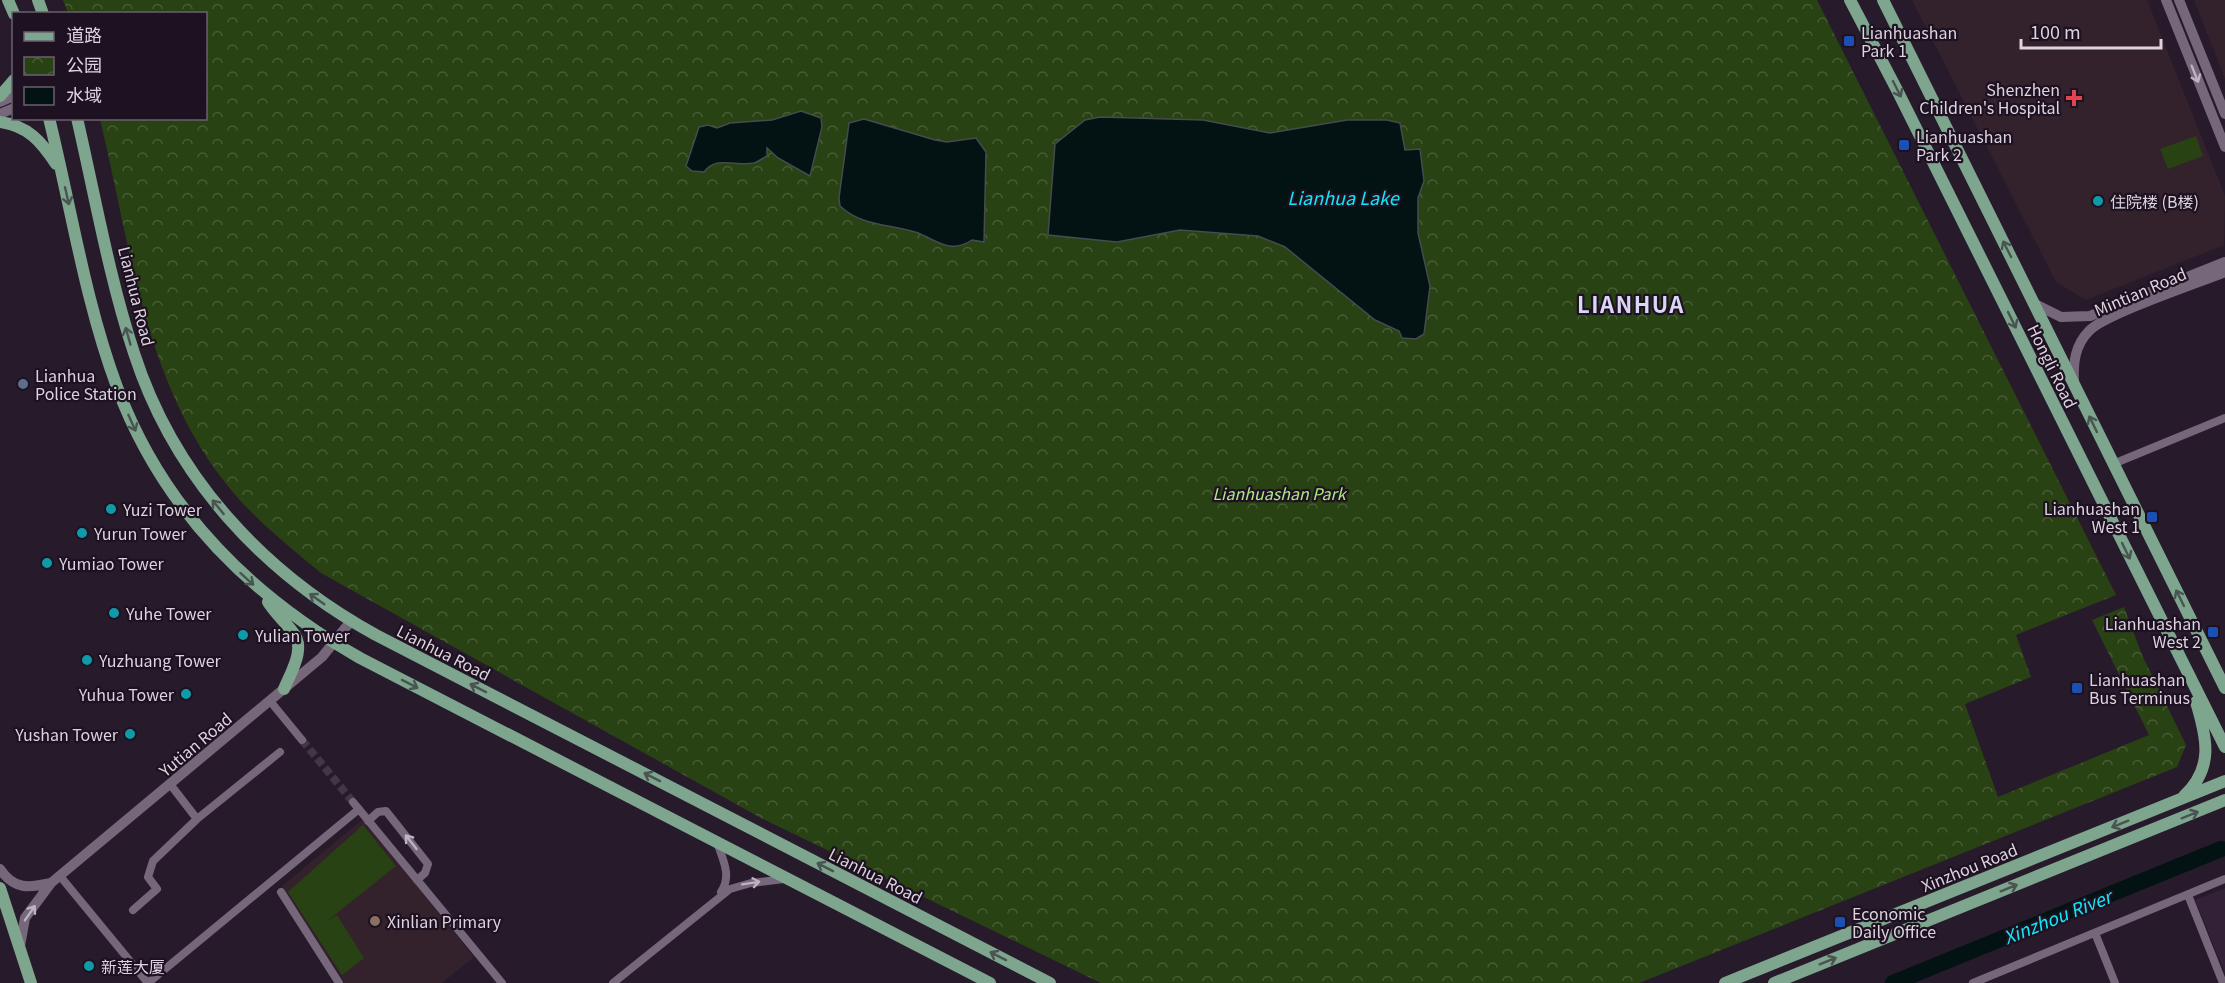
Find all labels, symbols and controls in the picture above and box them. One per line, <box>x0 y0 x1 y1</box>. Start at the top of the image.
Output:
legend <box>12 12 207 120</box>
scale bar <box>2021 12 2160 50</box>
text: 100 m <box>2030 18 2081 44</box>
place label: Lianhuashan Park 1 <box>1861 20 1957 62</box>
text: 道路 <box>66 21 102 47</box>
marker: Lianhuashan Park 1 <box>1842 34 1856 48</box>
text: 公园 <box>66 51 102 77</box>
one-way arrow <box>2191 64 2202 82</box>
place label: Shenzhen Children's Hospital <box>1919 77 2060 119</box>
one-way arrow <box>1891 80 1903 97</box>
text: 水域 <box>66 81 102 107</box>
marker: Shenzhen Children's Hospital <box>2065 89 2083 107</box>
place label: Lianhuashan Park 2 <box>1916 124 2012 166</box>
marker: Lianhuashan Park 2 <box>1897 138 1911 152</box>
water label: Lianhua Lake <box>1287 184 1400 210</box>
one-way arrow <box>61 186 73 205</box>
place label: 住院楼 (B楼) <box>2110 189 2199 213</box>
marker: 住院楼 (B楼) <box>2091 194 2105 208</box>
one-way arrow <box>2001 240 2013 258</box>
street label: Lianhua Road <box>113 244 161 348</box>
street label: Mintian Road <box>2090 261 2190 321</box>
district label: LIANHUA <box>1577 287 1685 319</box>
one-way arrow <box>2006 311 2018 329</box>
street label: Hongli Road <box>2022 320 2084 412</box>
one-way arrow <box>122 326 133 345</box>
place label: Lianhua Police Station <box>35 363 137 405</box>
marker: Lianhua Police Station <box>16 377 30 391</box>
one-way arrow <box>127 414 139 432</box>
one-way arrow <box>2087 415 2099 433</box>
park label: Lianhuashan Park <box>1212 481 1348 505</box>
place label: Lianhuashan West 1 <box>2044 496 2140 538</box>
place label: Yuzi Tower <box>122 497 203 521</box>
one-way arrow <box>212 499 225 515</box>
marker: Yuzi Tower <box>104 502 118 516</box>
marker: Lianhuashan West 1 <box>2145 510 2159 524</box>
place label: Yurun Tower <box>93 521 187 545</box>
marker: Yurun Tower <box>75 526 89 540</box>
one-way arrow <box>2121 542 2132 560</box>
place label: Yumiao Tower <box>58 551 165 575</box>
marker: Yumiao Tower <box>40 556 54 570</box>
one-way arrow <box>239 572 254 586</box>
one-way arrow <box>2174 590 2186 608</box>
one-way arrow <box>309 593 325 605</box>
place label: Yuhe Tower <box>125 601 212 625</box>
marker: Yuhe Tower <box>107 606 121 620</box>
place label: Lianhuashan West 2 <box>2105 611 2201 653</box>
street label: Lianhua Road <box>393 618 495 686</box>
place label: Yulian Tower <box>254 623 350 647</box>
marker: Lianhuashan West 2 <box>2206 625 2220 639</box>
marker: Yulian Tower <box>236 628 250 642</box>
place label: Yuzhuang Tower <box>98 648 221 672</box>
marker: Yuzhuang Tower <box>80 653 94 667</box>
place label: Lianhuashan Bus Terminus <box>2089 667 2190 709</box>
one-way arrow <box>401 679 419 690</box>
marker: Lianhuashan Bus Terminus <box>2070 681 2084 695</box>
place label: Yuhua Tower <box>78 682 175 706</box>
one-way arrow <box>470 682 488 693</box>
marker: Yuhua Tower <box>179 687 193 701</box>
street label: Yutian Road <box>153 706 237 782</box>
place label: Yushan Tower <box>14 722 119 746</box>
marker: Yushan Tower <box>123 727 137 741</box>
one-way arrow <box>643 771 661 783</box>
one-way arrow <box>2180 809 2198 820</box>
one-way arrow <box>2111 819 2129 830</box>
one-way arrow <box>404 834 417 850</box>
street label: Xinzhou Road <box>1917 837 2021 897</box>
street label: Lianhua Road <box>825 841 927 909</box>
one-way arrow <box>817 861 834 873</box>
one-way arrow <box>741 878 761 889</box>
water label: Xinzhou River <box>1999 881 2118 949</box>
one-way arrow <box>1999 882 2017 893</box>
place label: Economic Daily Office <box>1852 901 1936 943</box>
one-way arrow <box>24 906 36 922</box>
place label: Xinlian Primary <box>387 909 502 933</box>
marker: Xinlian Primary <box>368 914 382 928</box>
marker: Economic Daily Office <box>1833 915 1847 929</box>
one-way arrow <box>990 950 1008 961</box>
place label: 新莲大厦 <box>101 954 165 978</box>
one-way arrow <box>1818 955 1837 966</box>
marker: 新莲大厦 <box>82 959 96 973</box>

